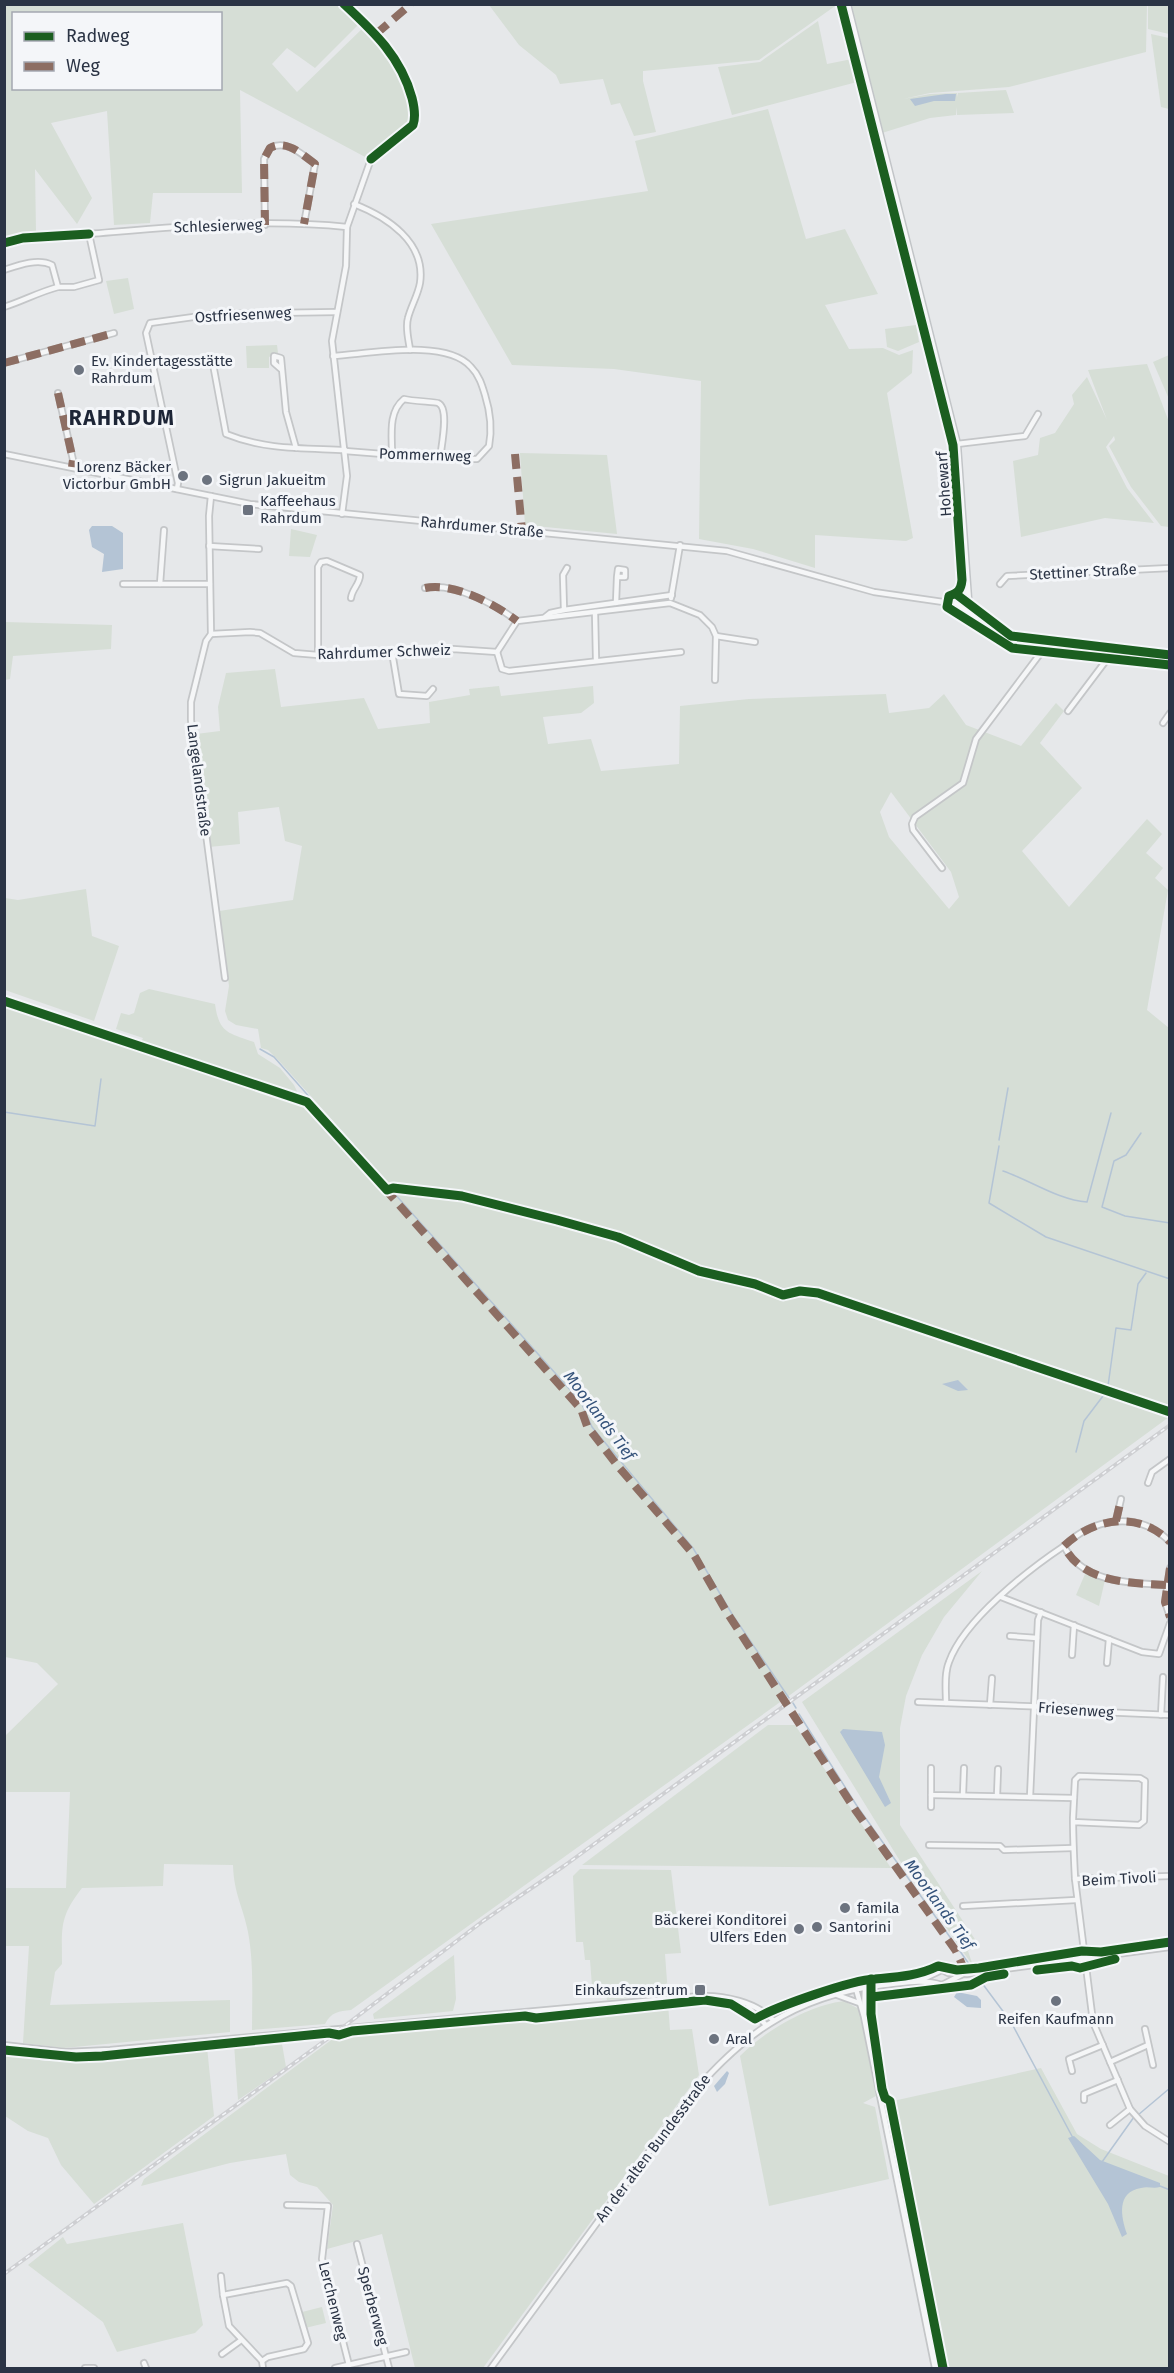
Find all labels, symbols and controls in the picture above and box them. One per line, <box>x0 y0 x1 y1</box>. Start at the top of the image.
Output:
legend <box>12 12 222 90</box>
text: Radweg <box>66 25 130 47</box>
text: Weg <box>66 55 100 77</box>
street label: Schlesierweg <box>173 215 263 237</box>
street label: Ostfriesenweg <box>194 303 292 327</box>
place label: Ev. Kindertagesstätte Rahrdum <box>91 352 233 387</box>
marker: Ev. Kindertagesstätte Rahrdum <box>72 363 86 377</box>
district label: RAHRDUM <box>69 405 175 431</box>
street label: Pommernweg <box>379 444 472 466</box>
street label: Hohewarf <box>933 450 955 517</box>
place label: Lorenz Bäcker Victorbur GmbH <box>63 458 171 493</box>
marker: Lorenz Bäcker Victorbur GmbH <box>176 469 190 483</box>
place label: Sigrun Jakueitm <box>219 471 326 489</box>
marker: Sigrun Jakueitm <box>200 473 214 487</box>
place label: Kaffeehaus Rahrdum <box>260 492 336 527</box>
marker: Kaffeehaus Rahrdum <box>241 503 255 517</box>
street label: Rahrdumer Straße <box>420 513 544 541</box>
street label: Stettiner Straße <box>1029 560 1137 584</box>
street label: Rahrdumer Schweiz <box>317 641 451 663</box>
street label: Langelandstraße <box>183 723 215 837</box>
water label: Moorlands Tief <box>560 1367 641 1466</box>
street label: Friesenweg <box>1038 1698 1115 1722</box>
water label: Moorlands Tief <box>900 1855 980 1955</box>
street label: Beim Tivoli <box>1081 1868 1157 1890</box>
place label: famila <box>857 1899 899 1917</box>
marker: famila <box>838 1901 852 1915</box>
place label: Bäckerei Konditorei Ulfers Eden <box>654 1911 787 1946</box>
place label: Santorini <box>829 1918 891 1936</box>
marker: Santorini <box>810 1920 824 1934</box>
marker: Bäckerei Konditorei Ulfers Eden <box>792 1922 806 1936</box>
place label: Einkaufszentrum <box>574 1981 688 1999</box>
marker: Einkaufszentrum <box>693 1983 707 1997</box>
marker: Reifen Kaufmann <box>1049 1994 1063 2008</box>
place label: Reifen Kaufmann <box>998 2010 1114 2028</box>
place label: Aral <box>726 2030 753 2048</box>
marker: Aral <box>707 2032 721 2046</box>
street label: An der alten Bundesstraße <box>592 2071 714 2225</box>
street label: Lerchenweg <box>315 2260 351 2342</box>
street label: Sperberweg <box>354 2265 392 2347</box>

